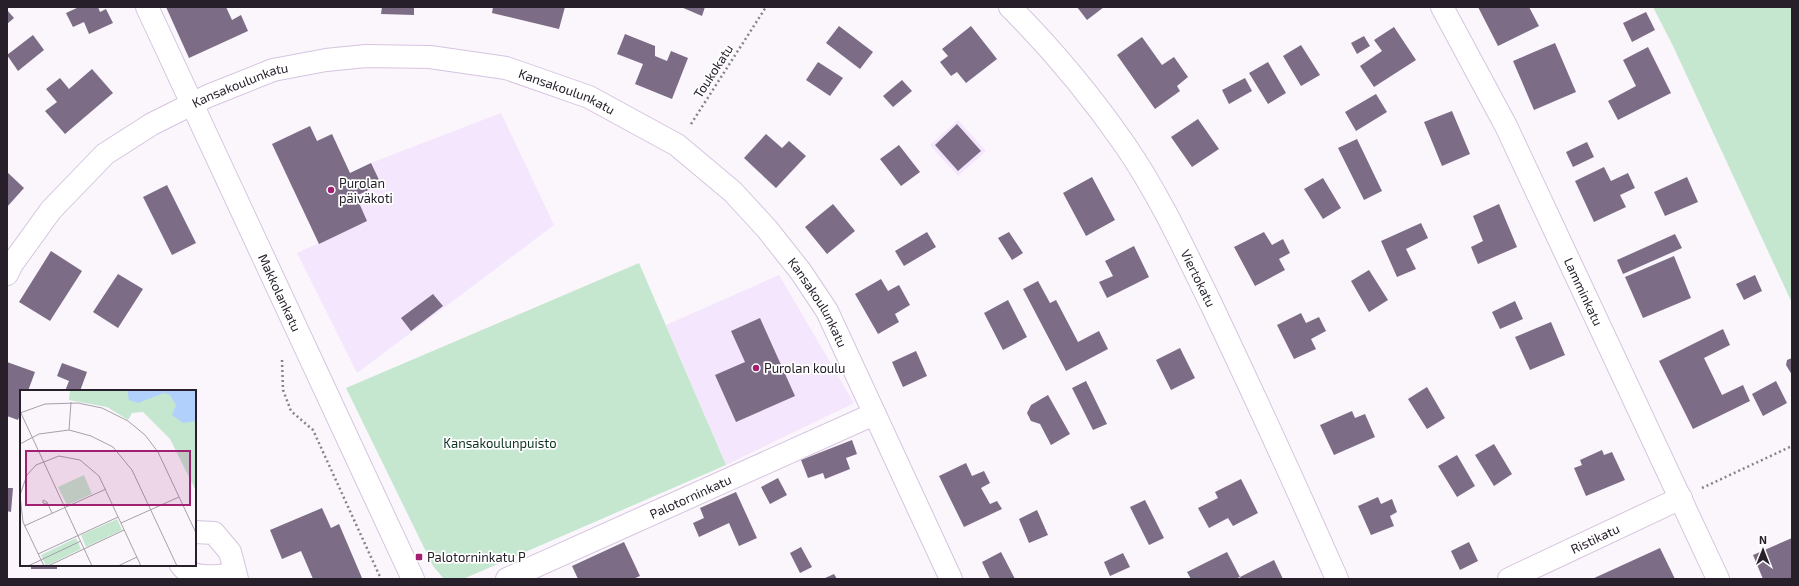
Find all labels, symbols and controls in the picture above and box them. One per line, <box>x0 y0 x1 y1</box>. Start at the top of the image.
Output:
street label: Toukokatu <box>690 41 736 101</box>
street label: Kansakoulunkatu <box>189 59 289 111</box>
street label: Kansakoulunkatu <box>516 65 618 118</box>
place label: Purolan päiväkoti <box>339 175 393 206</box>
marker: Purolan päiväkoti <box>326 185 336 195</box>
street label: Viertokatu <box>1178 247 1219 309</box>
street label: Makkolankatu <box>255 251 305 334</box>
street label: Kansakoulunkatu <box>785 254 851 350</box>
street label: Lamminkatu <box>1561 255 1606 328</box>
place label: Purolan koulu <box>764 360 845 376</box>
marker: Purolan koulu <box>751 363 761 373</box>
inset map <box>20 390 196 566</box>
park label: Kansakoulunpuisto <box>443 435 557 451</box>
street label: Palotorninkatu <box>647 471 734 522</box>
street label: Ristikatu <box>1568 520 1622 557</box>
north arrow <box>1743 530 1783 570</box>
text: N <box>1759 533 1767 546</box>
place label: Palotorninkatu P <box>427 549 526 565</box>
marker: Palotorninkatu P <box>414 552 424 562</box>

